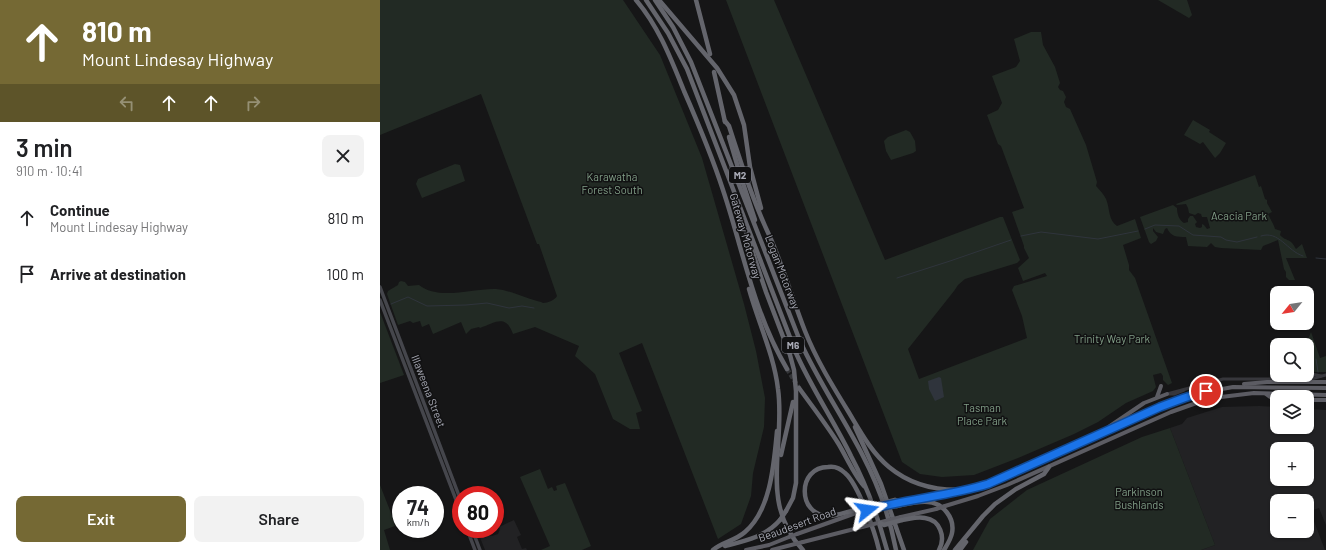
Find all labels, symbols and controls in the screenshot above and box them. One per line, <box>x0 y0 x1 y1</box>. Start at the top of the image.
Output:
text: 810 m <box>82 14 152 48</box>
icon: ahead <box>16 16 68 68</box>
text: Mount Lindesay Highway <box>82 48 273 70</box>
icon: left <box>116 92 138 114</box>
icon: ahead <box>158 92 180 114</box>
icon: ahead <box>200 92 222 114</box>
icon: right <box>242 92 264 114</box>
text: 3 min <box>16 133 73 162</box>
button: close <box>322 135 364 177</box>
text: 910 m · 10:41 <box>16 163 83 179</box>
road number: M2 <box>729 167 751 183</box>
park label: Karawatha Forest South <box>581 170 643 196</box>
street label: Gateway Motorway <box>728 192 764 280</box>
text: Continue <box>50 201 110 219</box>
icon: ahead <box>16 207 38 229</box>
text: 810 m <box>327 209 364 227</box>
park label: Acacia Park <box>1211 209 1267 222</box>
text: Mount Lindesay Highway <box>50 219 188 235</box>
street label: Logan Motorway <box>763 233 803 311</box>
icon: arrive <box>16 263 38 285</box>
text: Arrive at destination <box>50 265 186 283</box>
text: 100 m <box>326 265 364 283</box>
north arrow <box>1270 286 1314 330</box>
map controls <box>1270 286 1314 538</box>
park label: Trinity Way Park <box>1074 332 1151 345</box>
road number: M6 <box>782 337 804 353</box>
button: search <box>1270 338 1314 382</box>
street label: Illaweena Street <box>409 353 449 429</box>
pin <box>1189 374 1223 408</box>
icon: arrive <box>1195 380 1217 402</box>
button: layers <box>1270 390 1314 434</box>
park label: Tasman Place Park <box>957 401 1008 427</box>
button: + <box>1270 442 1314 486</box>
park label: Parkinson Bushlands <box>1114 485 1164 511</box>
speed limit sign: 80 <box>452 486 504 538</box>
position arrow <box>846 489 888 531</box>
button: − <box>1270 494 1314 538</box>
text: 74 <box>407 495 429 519</box>
button: Exit <box>16 496 186 542</box>
button: Share <box>194 496 364 542</box>
street label: Beaudesert Road <box>756 504 838 544</box>
text: km/h <box>407 516 429 528</box>

